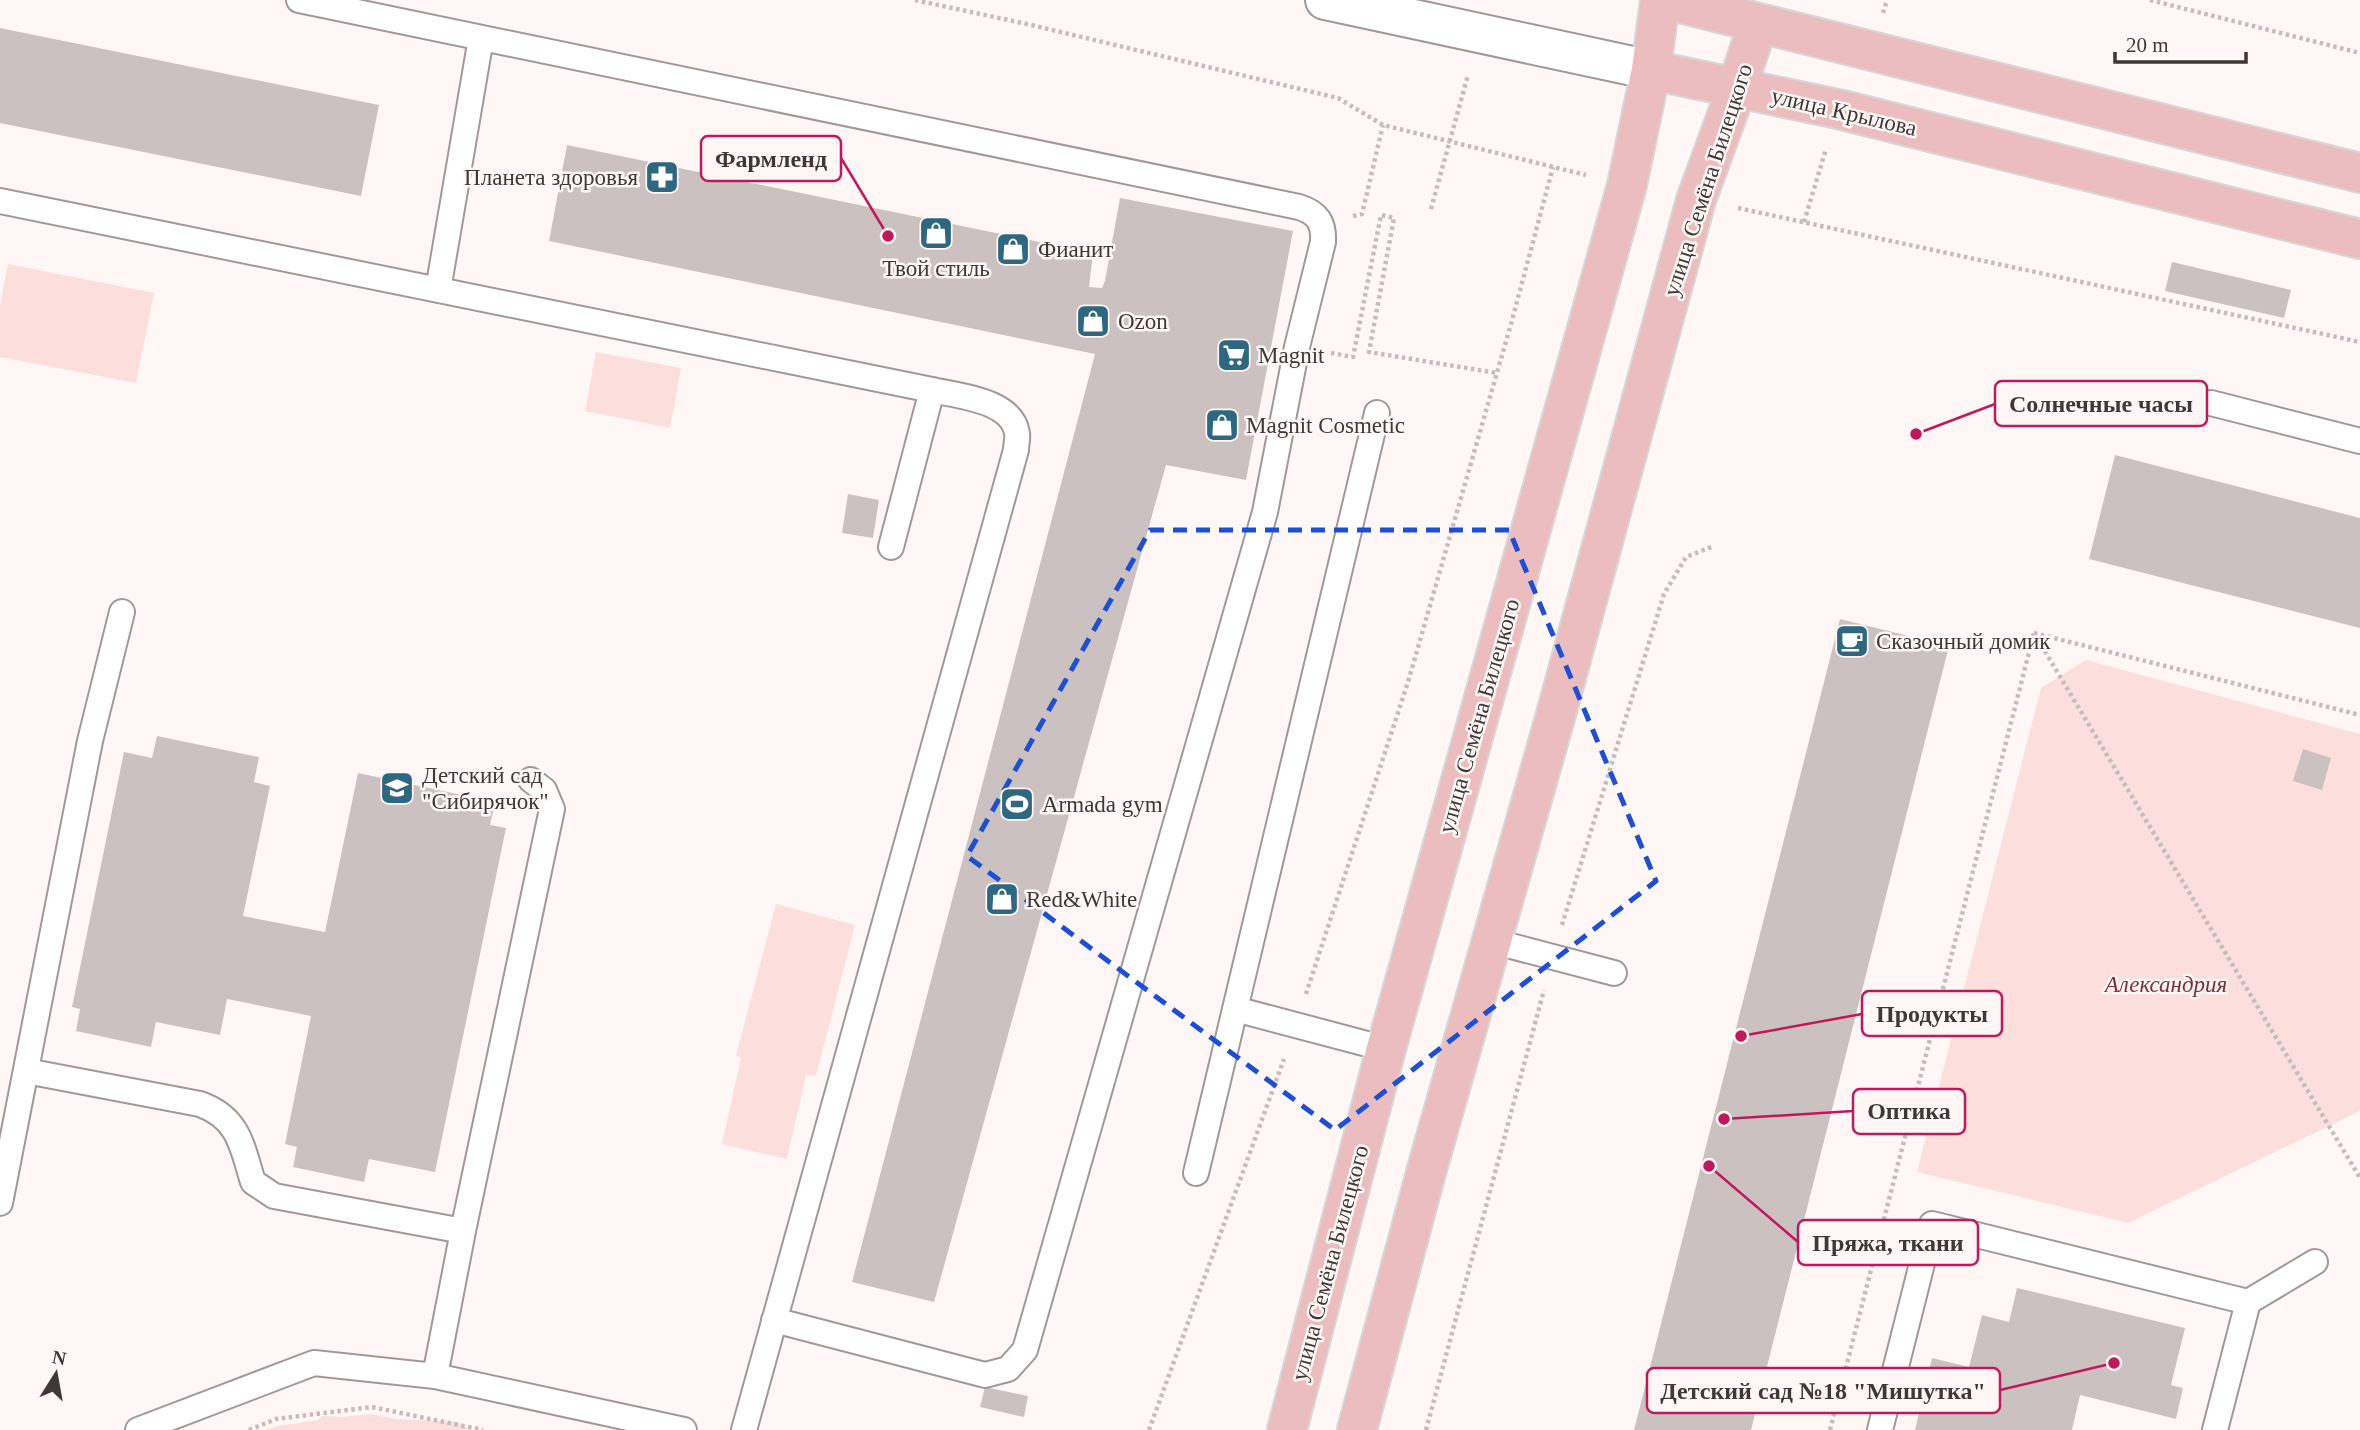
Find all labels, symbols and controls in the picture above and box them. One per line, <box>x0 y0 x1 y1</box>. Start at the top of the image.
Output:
scale bar <box>2115 21 2246 65</box>
text: 20 m <box>2126 33 2169 57</box>
street label: улица Семёна Билецкого <box>1659 61 1757 299</box>
street label: улица Крылова <box>1769 83 1919 141</box>
callout: Фармленд <box>701 136 841 181</box>
text: Фармленд <box>715 146 827 172</box>
pharmacy icon: Планета здоровья <box>643 158 681 196</box>
place label: Планета здоровья <box>464 165 638 190</box>
shop icon: Твой стиль <box>917 214 955 252</box>
shop icon: Фианит <box>994 230 1032 268</box>
place label: Фианит <box>1038 237 1113 262</box>
place label: Твой стиль <box>882 256 990 281</box>
shop icon: Ozon <box>1074 302 1112 340</box>
place label: Ozon <box>1118 309 1168 334</box>
supermarket icon: Magnit <box>1215 336 1253 374</box>
place label: Magnit <box>1258 343 1325 368</box>
callout: Солнечные часы <box>1995 381 2207 426</box>
text: Солнечные часы <box>2009 391 2193 417</box>
shop icon: Magnit Cosmetic <box>1203 406 1241 444</box>
place label: Magnit Cosmetic <box>1246 413 1405 438</box>
street label: улица Семёна Билецкого <box>1434 596 1524 836</box>
cafe icon: Сказочный домик <box>1833 622 1871 660</box>
place label: Сказочный домик <box>1876 629 2051 654</box>
place label: Детский сад "Сибирячок" <box>422 763 549 814</box>
school or university icon: Детский сад "Сибирячок" <box>378 769 416 807</box>
sports icon: Armada gym <box>998 785 1036 823</box>
place label: Armada gym <box>1042 792 1163 817</box>
shop icon: Red&White <box>983 880 1021 918</box>
place label: Red&White <box>1026 887 1137 912</box>
park label: Александрия <box>2103 972 2227 997</box>
callout: Продукты <box>1862 991 2002 1036</box>
text: Продукты <box>1876 1001 1988 1027</box>
callout: Оптика <box>1853 1089 1965 1134</box>
text: Оптика <box>1867 1098 1951 1124</box>
street label: улица Семёна Билецкого <box>1287 1143 1373 1383</box>
callout: Пряжа, ткани <box>1798 1220 1978 1265</box>
text: Пряжа, ткани <box>1812 1230 1964 1256</box>
north arrow <box>21 1339 91 1409</box>
text: N <box>50 1346 68 1369</box>
callout: Детский сад №18 "Мишутка" <box>1647 1368 2000 1413</box>
text: Детский сад №18 "Мишутка" <box>1660 1378 1986 1404</box>

